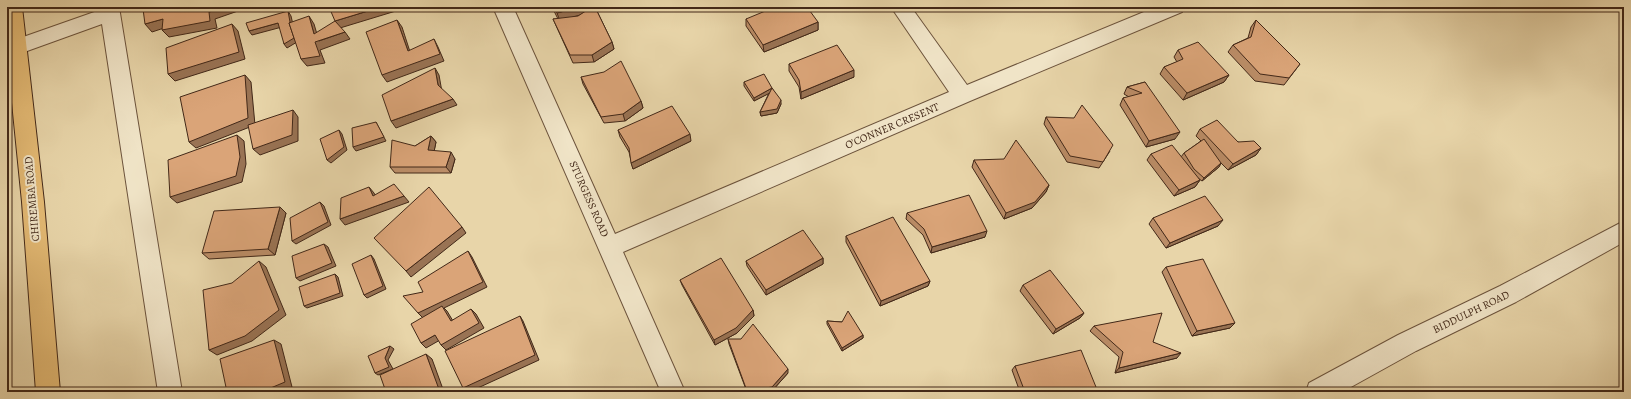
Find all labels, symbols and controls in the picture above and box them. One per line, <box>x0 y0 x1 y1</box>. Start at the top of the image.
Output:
street label: O'CONNER CRESENT <box>843 99 941 153</box>
street label: CHIREMBA ROAD <box>21 156 43 242</box>
street label: STURGESS ROAD <box>565 159 613 240</box>
street label: BIDDULPH ROAD <box>1430 287 1512 337</box>

